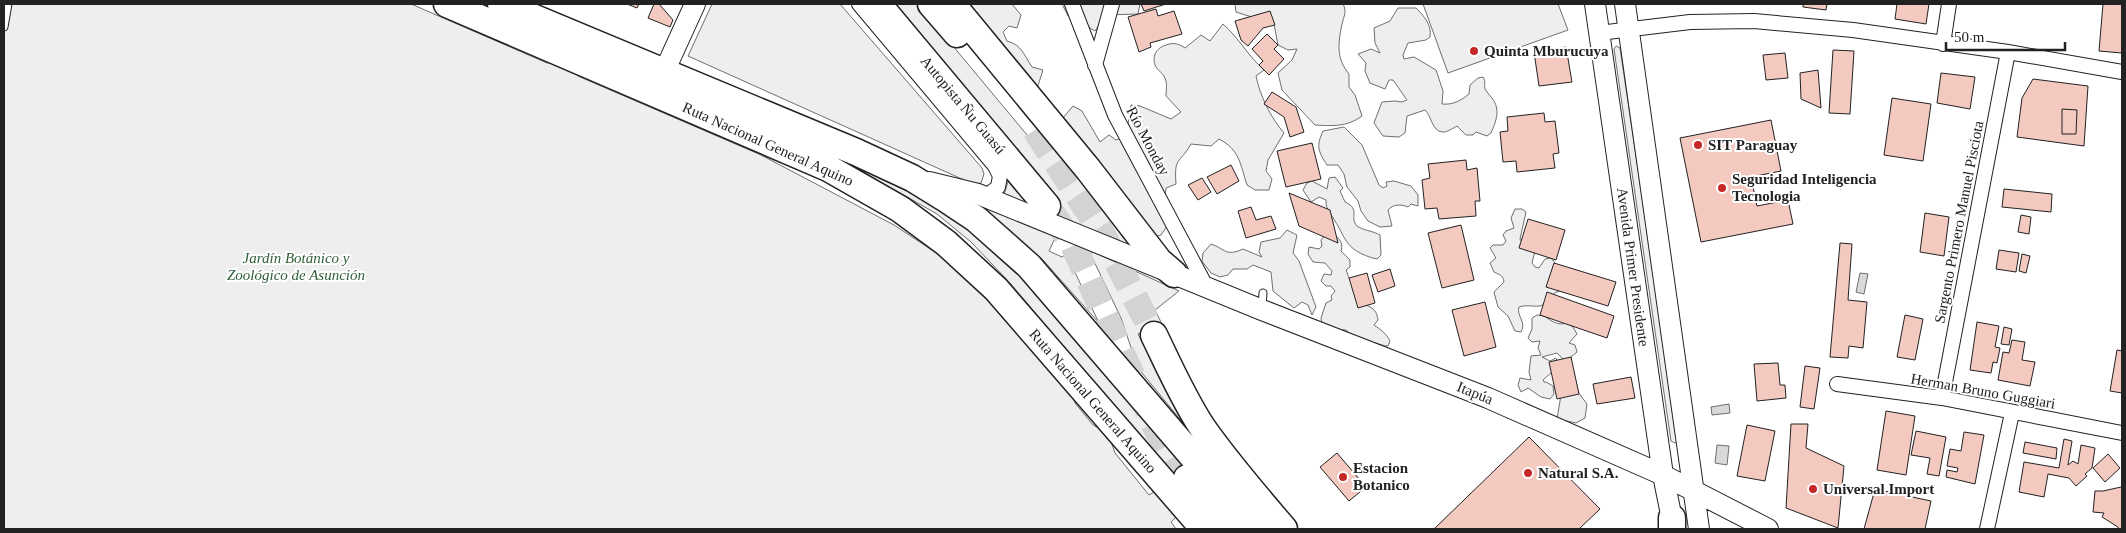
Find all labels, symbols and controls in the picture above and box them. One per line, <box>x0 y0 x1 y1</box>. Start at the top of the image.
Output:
scale bar <box>1946 20 2065 52</box>
text: 50 m <box>1954 29 1985 45</box>
place label: Quinta Mburucuya <box>1484 43 1609 59</box>
marker: Quinta Mburucuya <box>1468 45 1480 57</box>
street label: Autopista Ñu Guasú <box>918 53 1009 157</box>
street label: Ruta Nacional General Aquino <box>680 99 856 189</box>
street label: Río Monday <box>1123 104 1173 178</box>
street label: Sargento Primero Manuel Pisciota <box>1931 119 1987 325</box>
place label: SIT Paraguay <box>1708 137 1798 153</box>
marker: SIT Paraguay <box>1692 139 1704 151</box>
place label: Seguridad Inteligencia Tecnologia <box>1732 171 1877 204</box>
marker: Seguridad Inteligencia Tecnologia <box>1716 182 1728 194</box>
street label: Avenida Primer Presidente <box>1614 186 1652 348</box>
park label: Jardín Botánico y Zoológico de Asunción <box>227 250 365 283</box>
street label: Ruta Nacional General Aquino <box>1026 326 1160 476</box>
street label: Herman Bruno Guggiari <box>1909 370 2057 412</box>
street label: Itapúa <box>1455 379 1496 408</box>
place label: Estacion Botanico <box>1353 460 1410 493</box>
place label: Natural S.A. <box>1538 465 1619 481</box>
marker: Natural S.A. <box>1522 467 1534 479</box>
marker: Estacion Botanico <box>1337 471 1349 483</box>
place label: Universal Import <box>1823 481 1934 497</box>
marker: Universal Import <box>1807 483 1819 495</box>

